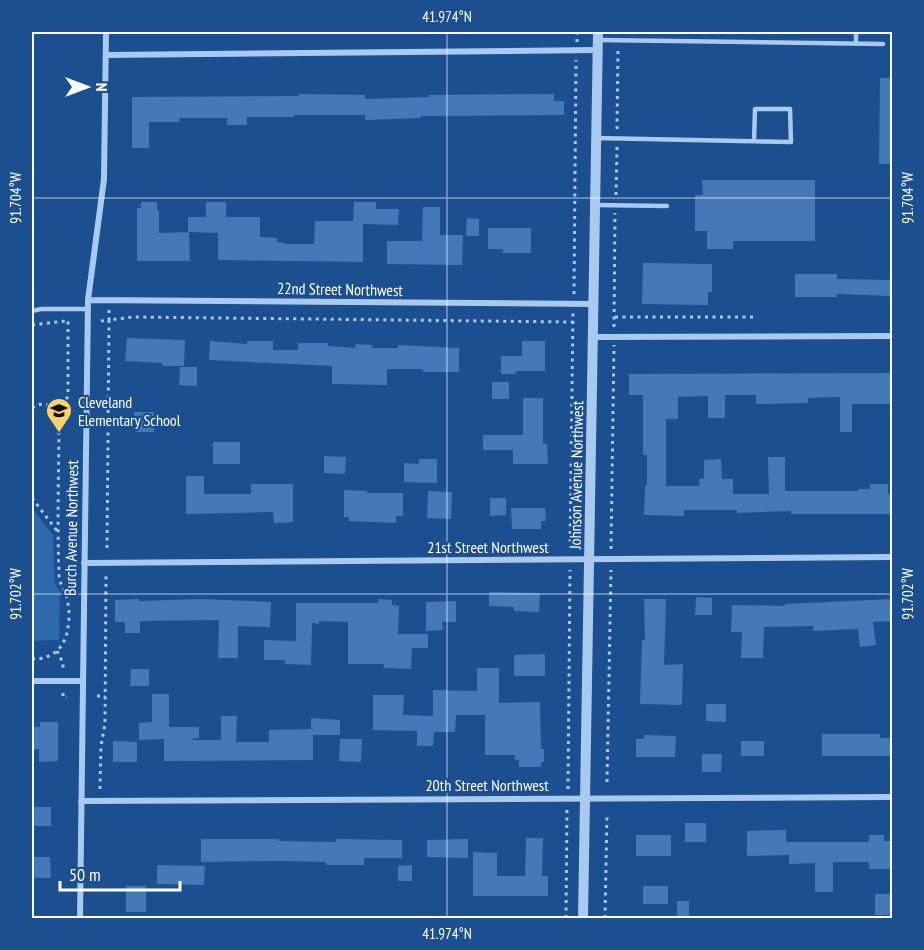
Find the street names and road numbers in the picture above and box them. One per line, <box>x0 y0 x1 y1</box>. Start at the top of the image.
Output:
street label: 22nd Street Northwest <box>277 278 404 300</box>
street label: Johnson Avenue Northwest <box>565 400 587 550</box>
street label: Burch Avenue Northwest <box>60 459 82 596</box>
street label: 21st Street Northwest <box>427 537 549 557</box>
street label: 20th Street Northwest <box>425 775 549 795</box>

